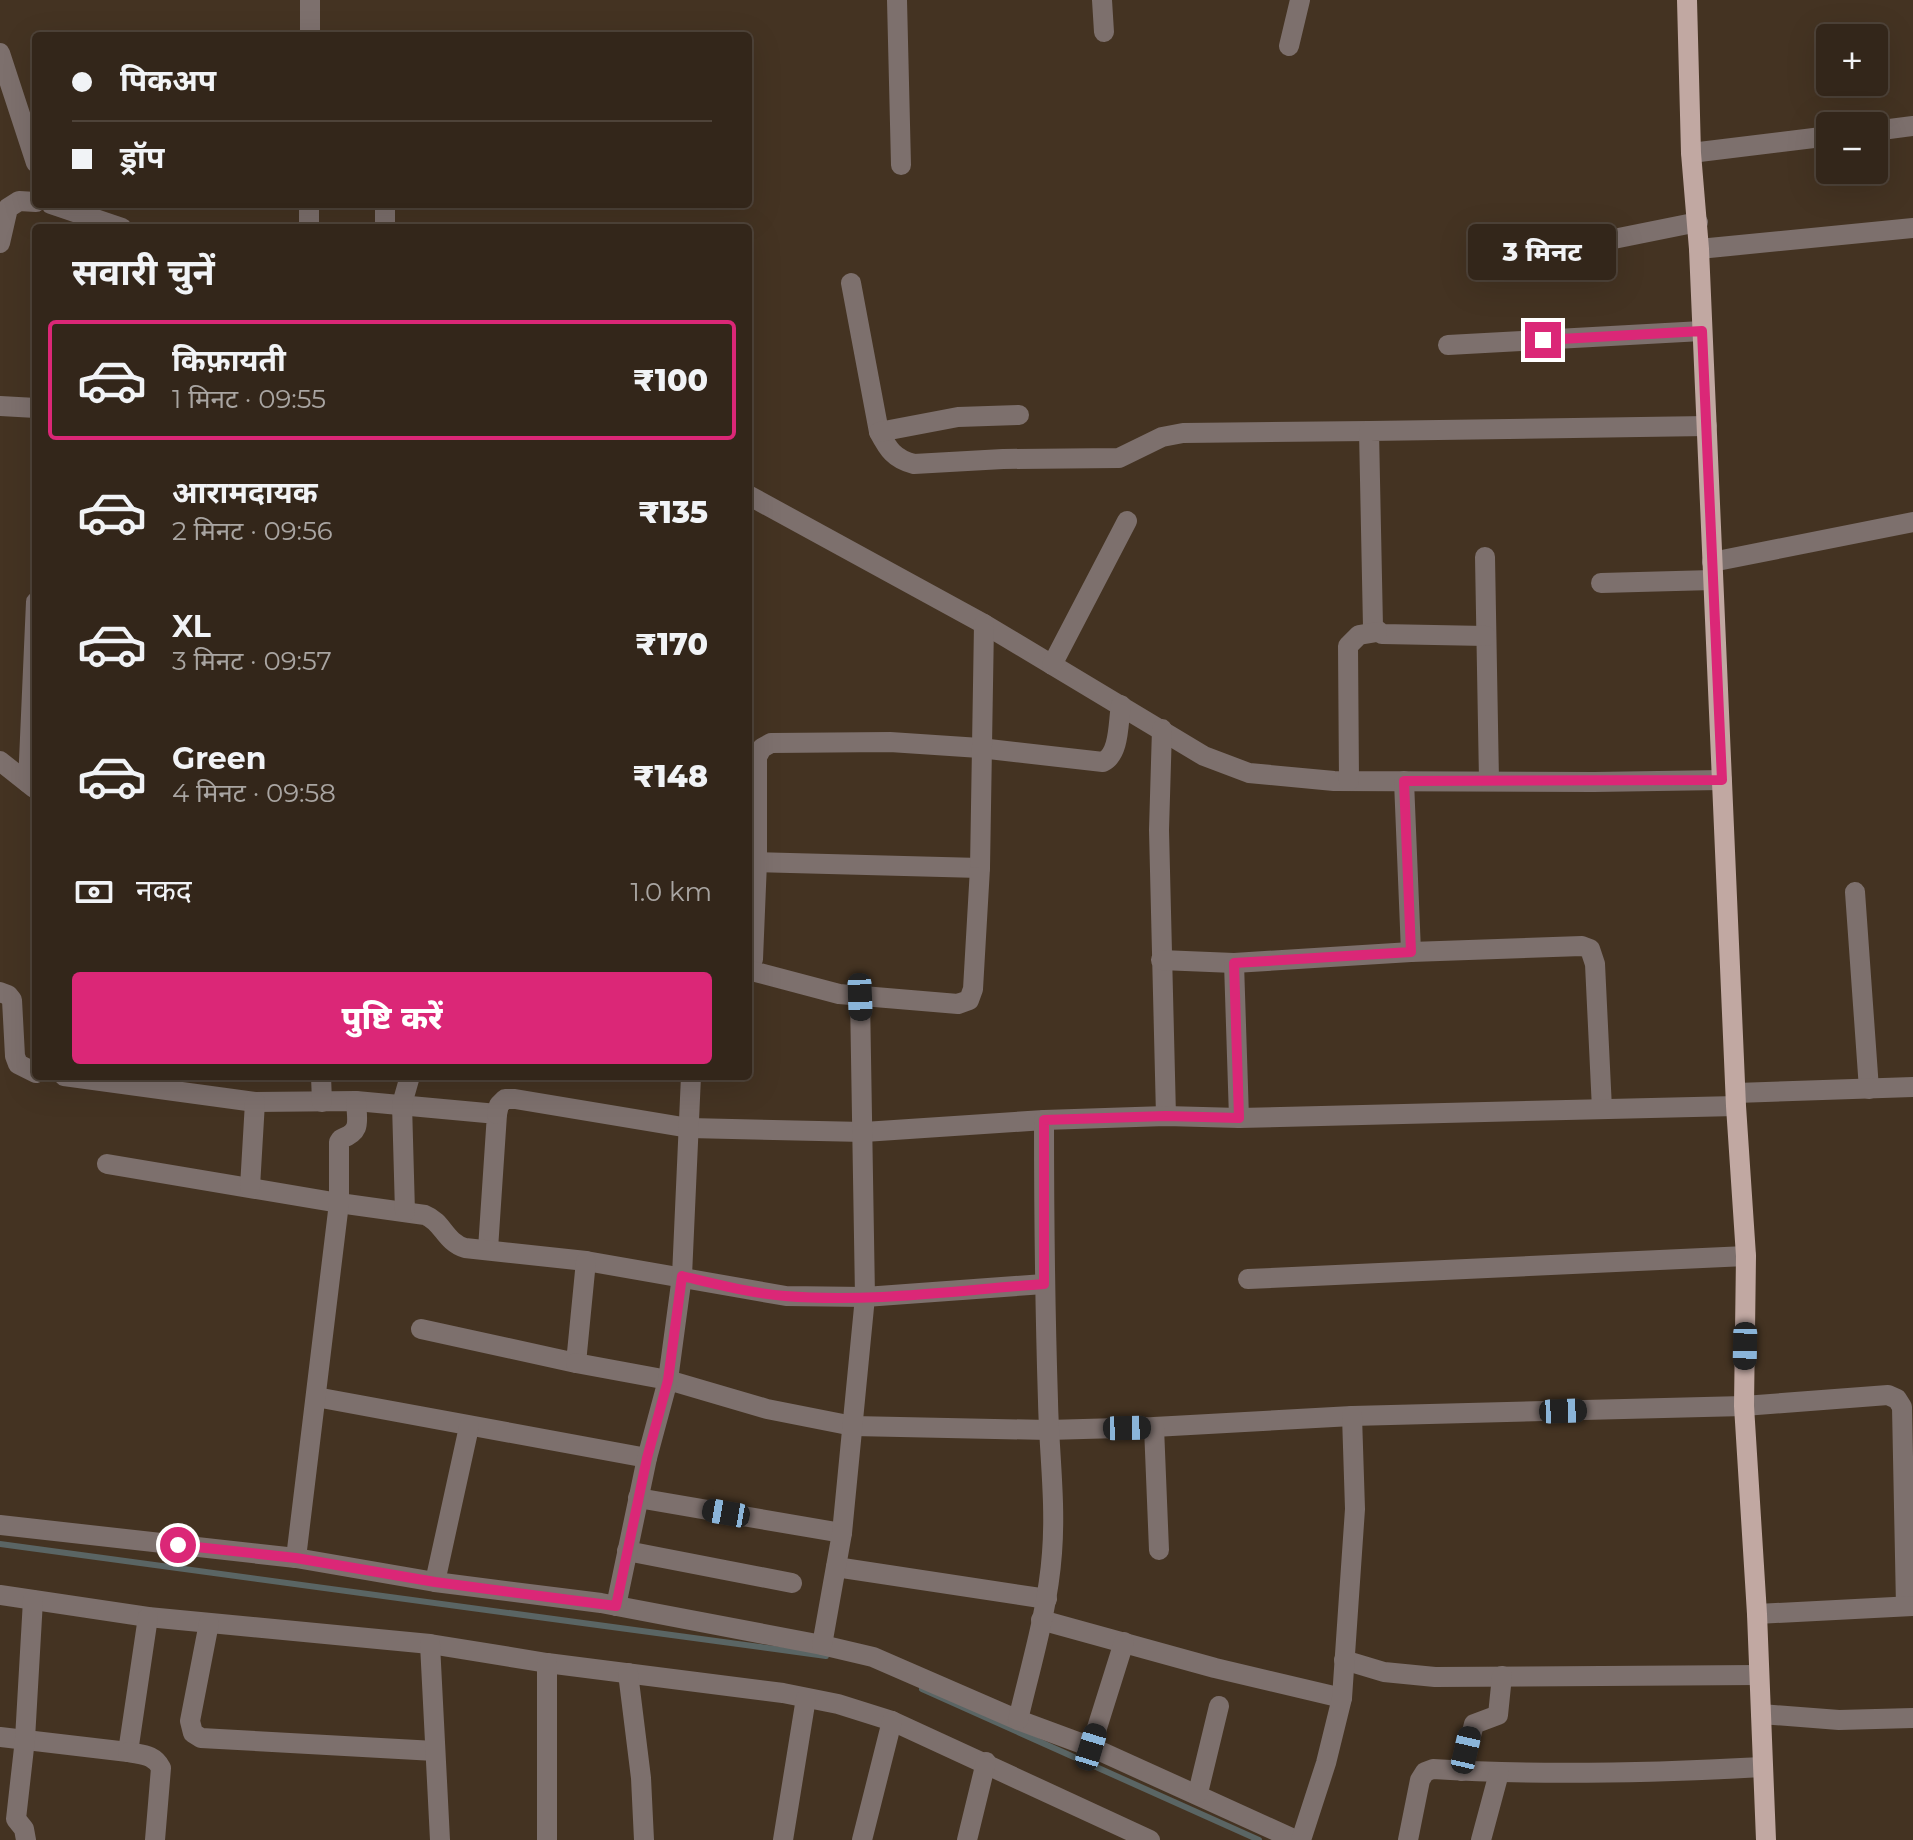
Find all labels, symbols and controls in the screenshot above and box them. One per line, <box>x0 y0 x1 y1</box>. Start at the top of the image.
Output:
map controls <box>1816 24 1888 184</box>
button: + <box>1816 24 1888 96</box>
text: पिकअप <box>120 62 216 99</box>
button: − <box>1816 112 1888 184</box>
text: ड्रॉप <box>120 139 164 176</box>
callout: 3 मिनट <box>1469 224 1617 280</box>
text: 3 मिनट <box>1502 236 1582 268</box>
text: सवारी चुनें <box>72 250 215 294</box>
route end <box>1525 322 1561 358</box>
text: किफ़ायती <box>172 342 286 379</box>
icon: car <box>76 344 148 416</box>
text: ₹100 <box>633 362 708 399</box>
text: 1 मिनट · 09:55 <box>172 383 326 415</box>
text: आरामदायक <box>172 474 318 511</box>
icon: car <box>76 476 148 548</box>
text: ₹135 <box>638 494 708 531</box>
text: 2 मिनट · 09:56 <box>172 515 333 547</box>
icon: car <box>76 608 148 680</box>
text: XL <box>172 608 211 645</box>
text: ₹170 <box>635 626 708 663</box>
text: 3 मिनट · 09:57 <box>172 645 332 677</box>
icon: car <box>76 740 148 812</box>
text: Green <box>172 740 266 777</box>
text: ₹148 <box>633 758 708 795</box>
text: 4 मिनट · 09:58 <box>172 777 336 809</box>
icon: cash <box>72 870 116 914</box>
text: नकद <box>136 872 192 909</box>
text: 1.0 km <box>630 876 712 908</box>
button: पुष्टि करें <box>72 972 712 1064</box>
car <box>847 973 873 1021</box>
car <box>1733 1322 1757 1370</box>
car <box>1539 1398 1587 1424</box>
car <box>1103 1416 1151 1440</box>
car <box>700 1497 752 1529</box>
route start <box>160 1527 196 1563</box>
car <box>1073 1721 1109 1773</box>
car <box>1449 1724 1483 1776</box>

